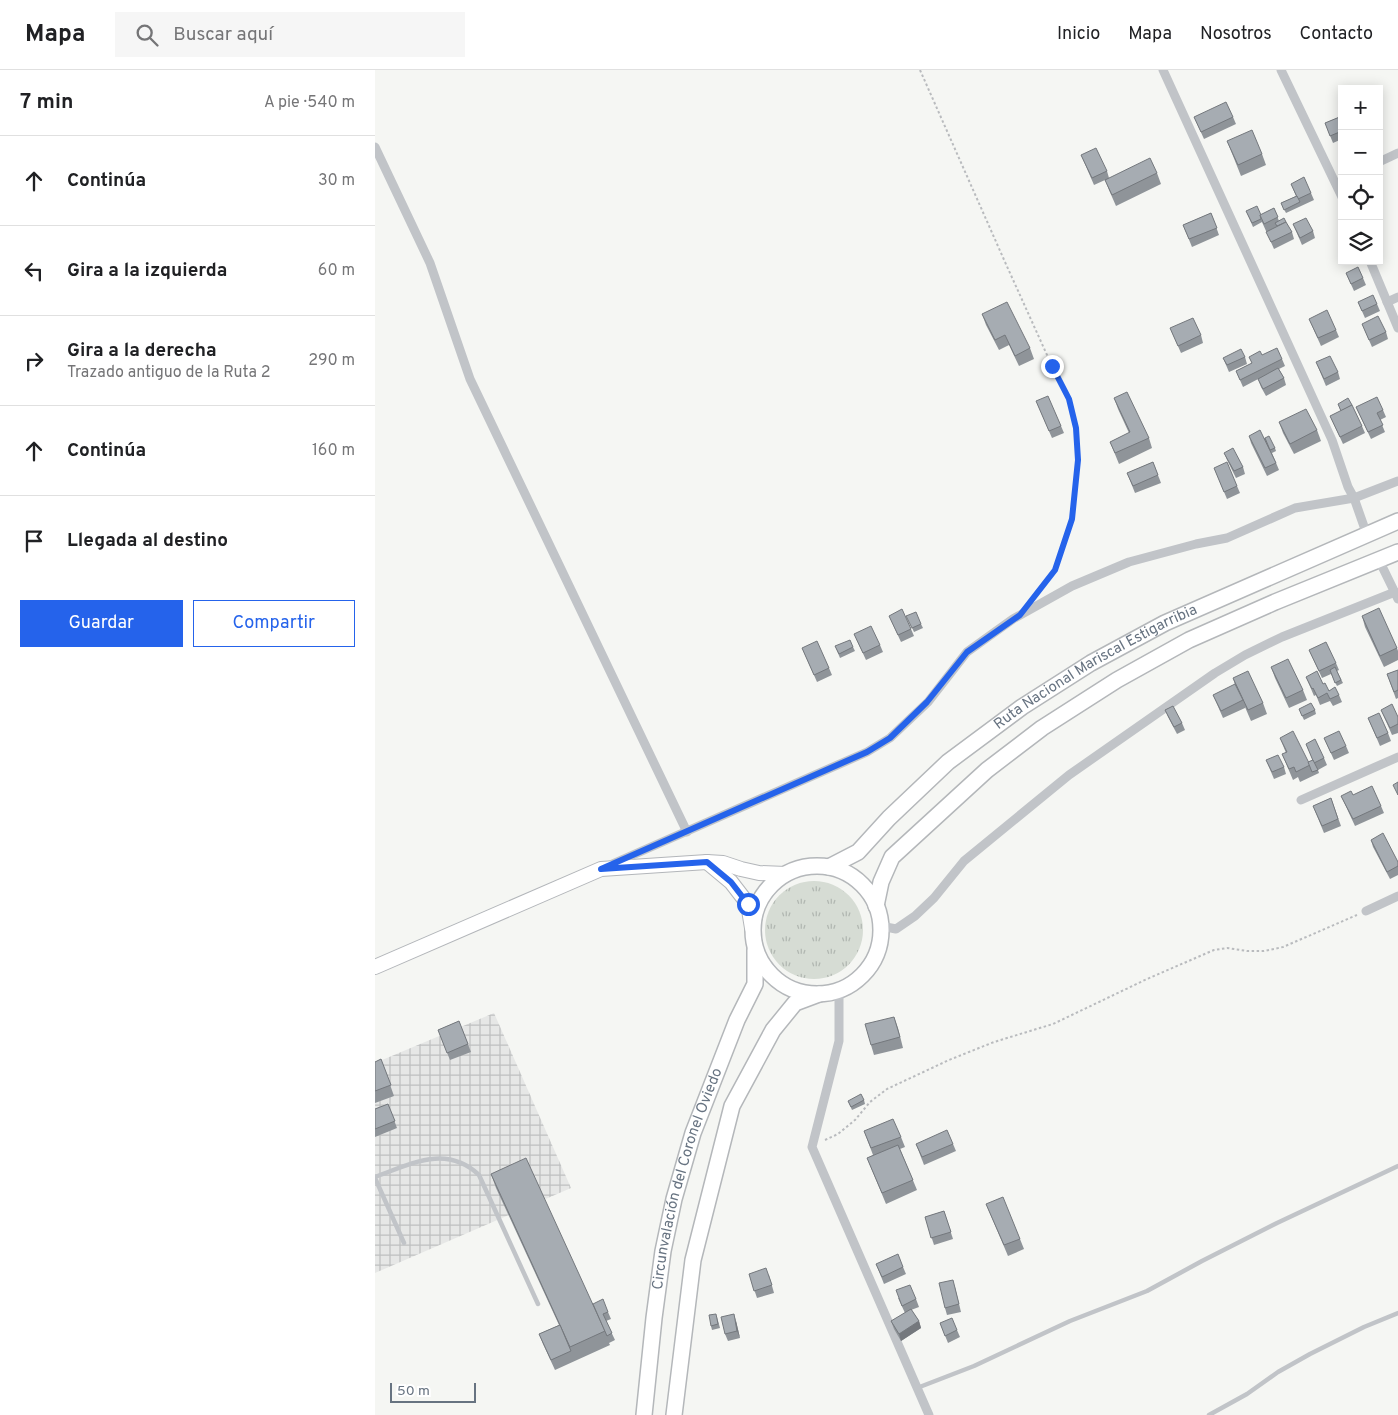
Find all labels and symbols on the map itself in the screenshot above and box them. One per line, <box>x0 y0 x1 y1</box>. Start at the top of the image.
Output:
route end <box>1041 355 1064 378</box>
street label: Ruta Nacional Mariscal Estigarribia <box>990 601 1200 734</box>
route start <box>737 893 760 916</box>
street label: Circunvalación del Coronel Oviedo <box>648 1065 727 1291</box>
scale bar <box>390 1380 476 1403</box>

